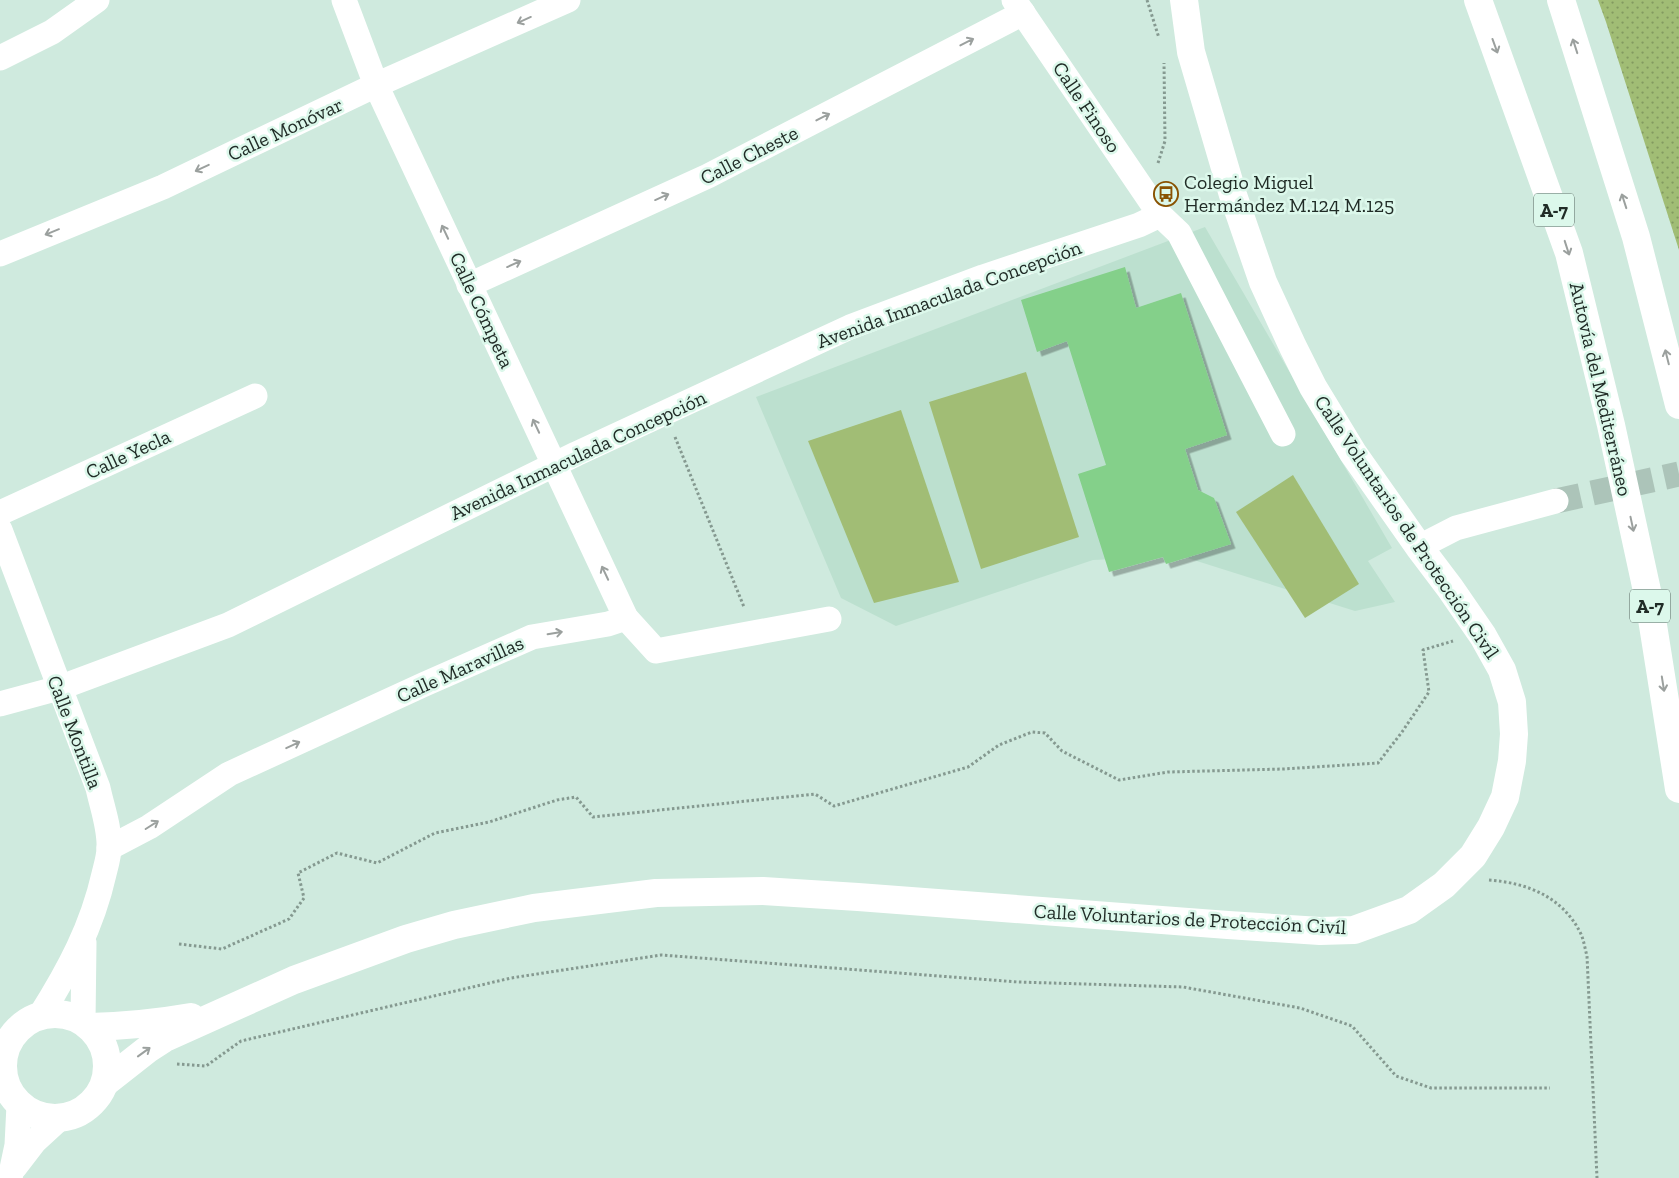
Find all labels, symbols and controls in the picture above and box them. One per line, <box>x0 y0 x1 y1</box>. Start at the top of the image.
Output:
one-way arrow <box>517 15 532 25</box>
one-way arrow <box>959 37 974 46</box>
one-way arrow <box>1491 38 1500 53</box>
one-way arrow <box>1570 38 1580 54</box>
street label: Calle Finoso <box>1048 57 1126 157</box>
street label: Calle Monóvar <box>224 92 346 166</box>
one-way arrow <box>815 112 830 121</box>
street label: Calle Cheste <box>696 120 802 190</box>
one-way arrow <box>194 164 209 174</box>
place label: Colegio Miguel Hermández M.124 M.125 <box>1184 170 1394 217</box>
bus stop icon: Colegio Miguel Hermández M.124 M.125 <box>1153 181 1179 207</box>
one-way arrow <box>654 192 669 202</box>
one-way arrow <box>1619 193 1629 209</box>
road number: A-7 <box>1534 194 1574 226</box>
one-way arrow <box>439 225 449 240</box>
one-way arrow <box>45 228 60 238</box>
street label: Avenida Inmaculada Concepción <box>813 235 1085 353</box>
one-way arrow <box>1563 240 1573 256</box>
street label: Calle Cómpeta <box>445 248 519 372</box>
one-way arrow <box>506 259 521 269</box>
street label: Autovía del Mediterráneo <box>1565 280 1637 498</box>
one-way arrow <box>1662 350 1671 366</box>
street label: Avenida Inmaculada Concepción <box>446 385 710 525</box>
street label: Calle Voluntarios de Protección Civíl <box>1310 391 1504 663</box>
one-way arrow <box>531 419 541 434</box>
street label: Calle Yecla <box>82 424 175 484</box>
one-way arrow <box>1628 516 1638 532</box>
one-way arrow <box>600 566 609 581</box>
road number: A-7 <box>1630 590 1670 622</box>
one-way arrow <box>546 628 562 638</box>
street label: Calle Maravillas <box>393 630 527 708</box>
street label: Calle Montilla <box>42 672 108 792</box>
one-way arrow <box>1658 675 1668 691</box>
one-way arrow <box>285 740 300 749</box>
one-way arrow <box>145 819 159 830</box>
street label: Calle Voluntarios de Protección Civíl <box>1033 899 1347 939</box>
one-way arrow <box>137 1047 151 1057</box>

